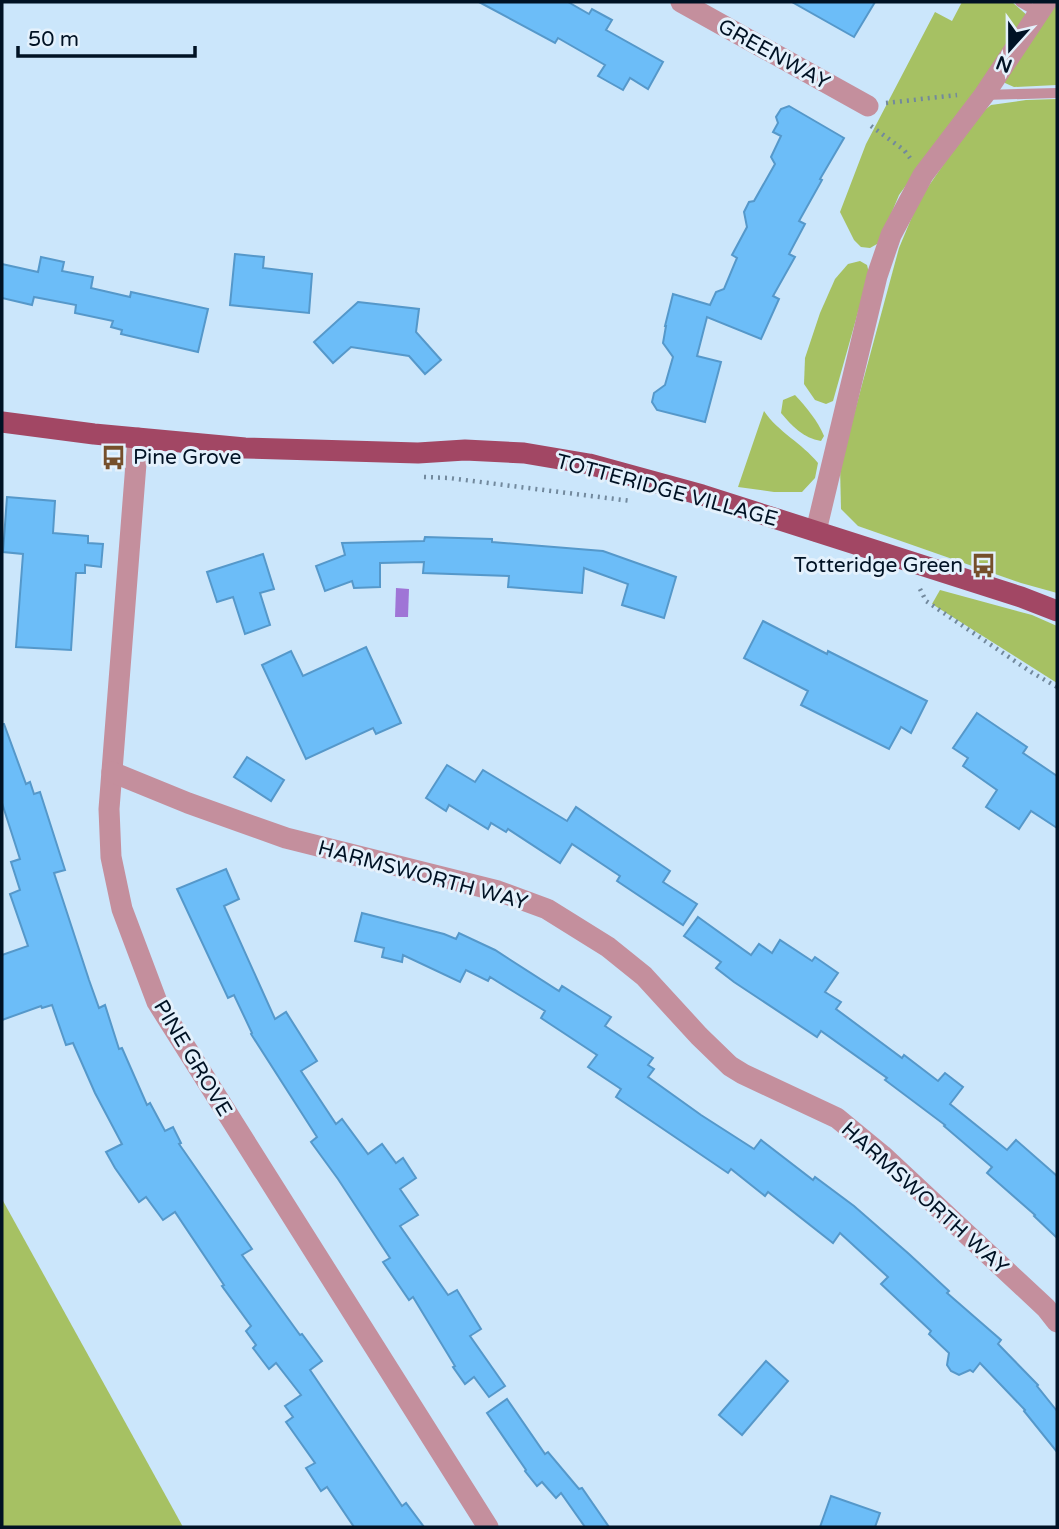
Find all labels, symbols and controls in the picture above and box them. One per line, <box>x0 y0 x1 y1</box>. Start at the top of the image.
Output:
scale bar <box>18 14 194 58</box>
street label: GREENWAY <box>714 14 834 95</box>
north arrow <box>975 14 1045 84</box>
text: 50 m <box>28 27 79 52</box>
text: N <box>993 51 1015 77</box>
bus stop icon: Pine Grove <box>99 443 127 471</box>
place label: Pine Grove <box>133 445 242 470</box>
street label: TOTTERIDGE VILLAGE <box>553 449 780 532</box>
bus stop icon: Totteridge Green <box>969 551 997 579</box>
place label: Totteridge Green <box>794 553 963 578</box>
street label: HARMSWORTH WAY <box>315 835 530 916</box>
street label: PINE GROVE <box>148 996 237 1121</box>
street label: HARMSWORTH WAY <box>836 1117 1013 1280</box>

